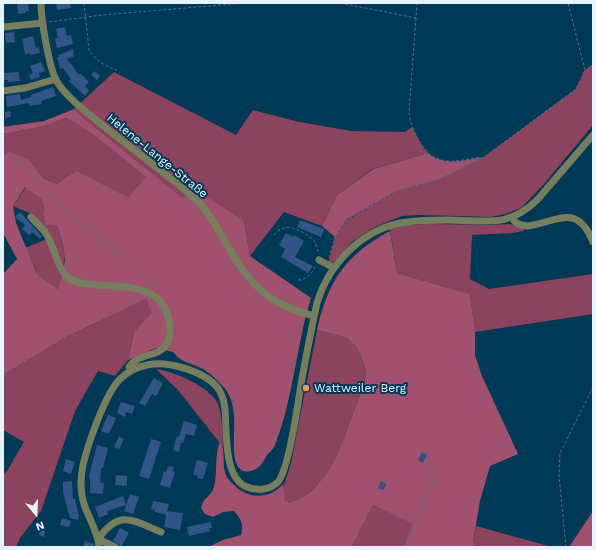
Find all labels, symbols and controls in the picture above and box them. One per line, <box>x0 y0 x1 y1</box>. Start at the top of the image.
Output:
street label: Helene-Lange-Straße <box>104 111 210 201</box>
place label: Wattweiler Berg <box>314 381 406 395</box>
marker: Wattweiler Berg <box>301 383 311 393</box>
north arrow <box>16 494 56 534</box>
text: N <box>34 518 46 533</box>

